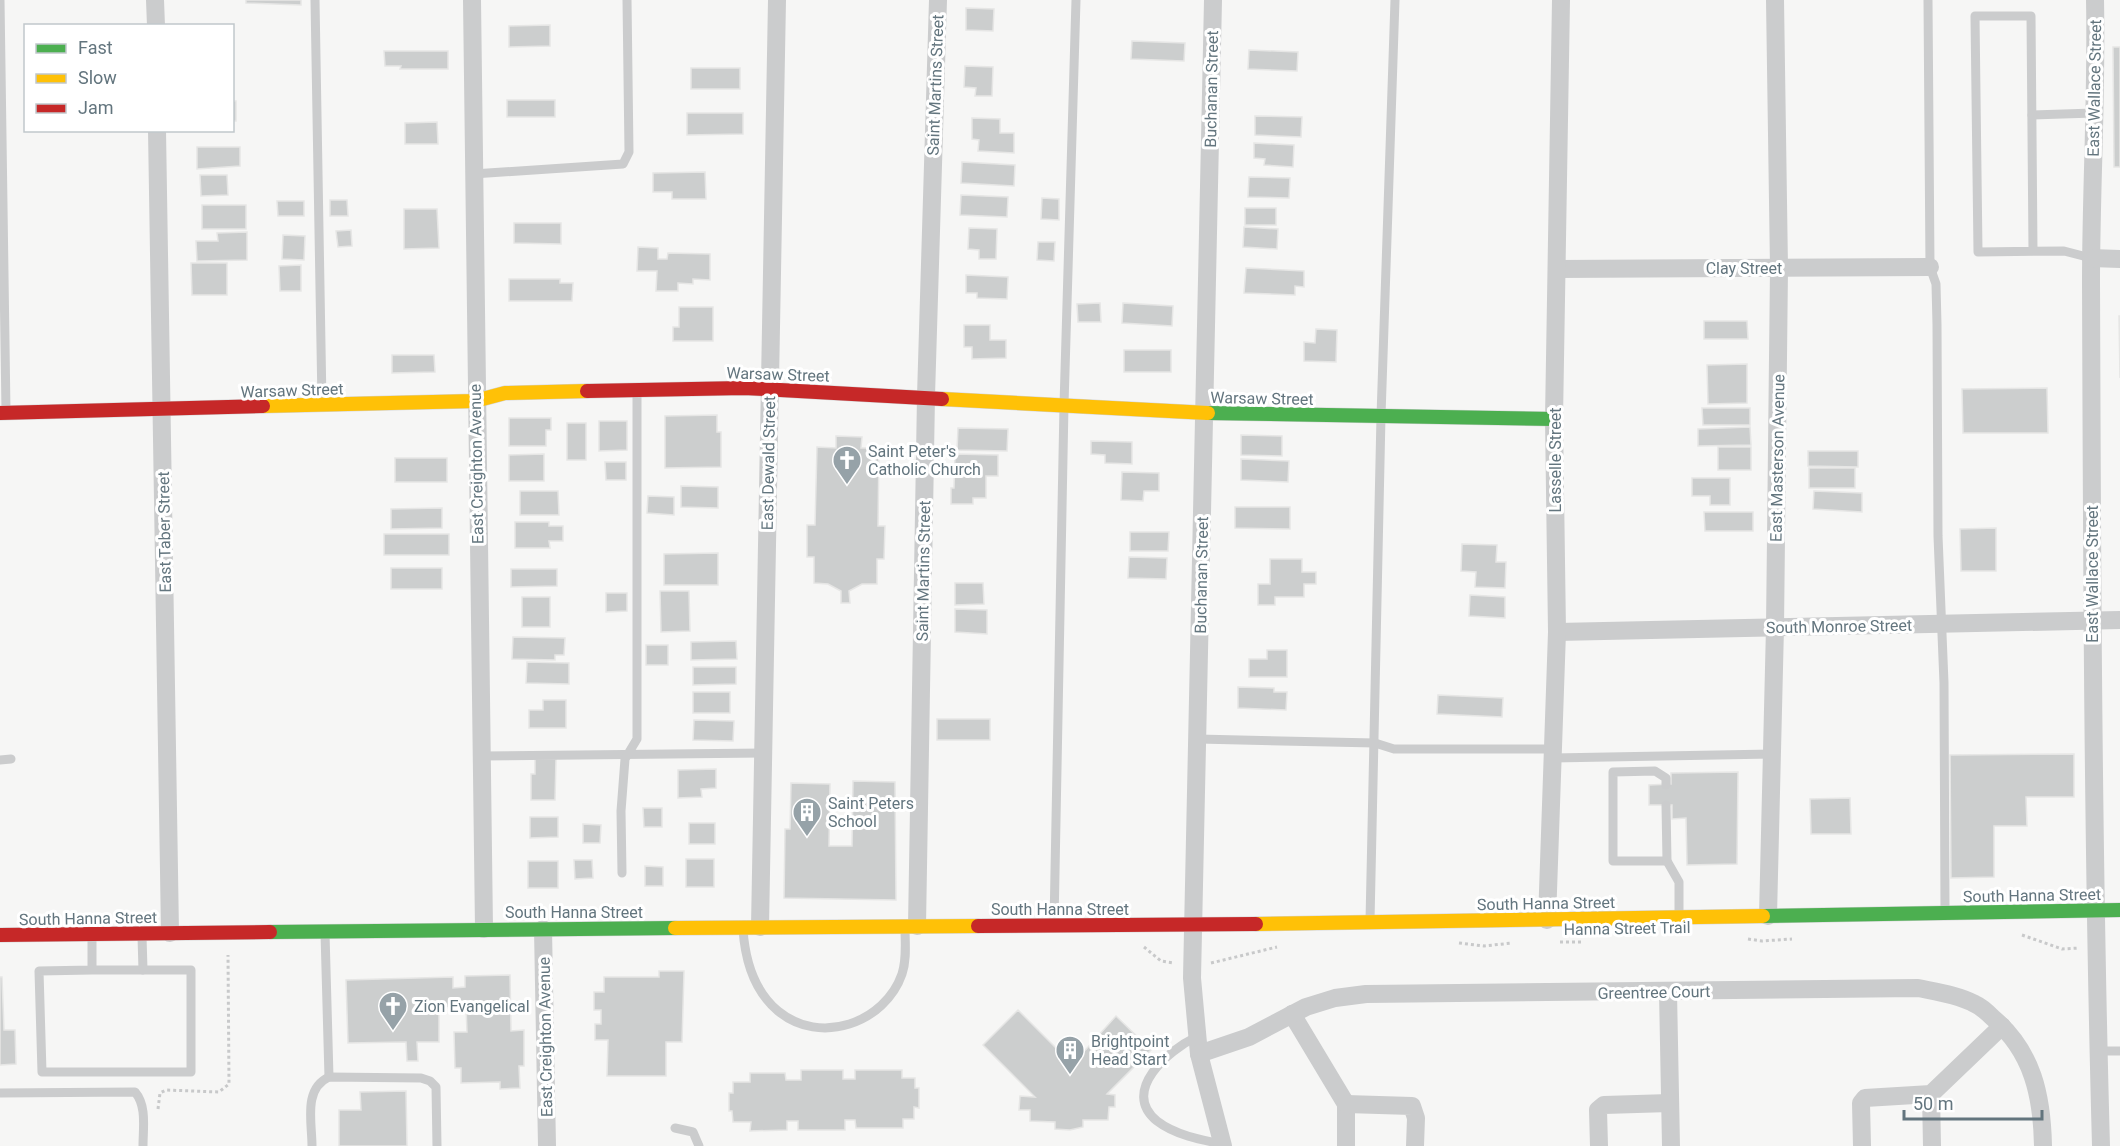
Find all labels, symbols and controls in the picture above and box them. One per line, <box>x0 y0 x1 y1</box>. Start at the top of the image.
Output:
street label: Saint Martins Street <box>924 14 947 156</box>
street label: East Wallace Street <box>2084 19 2105 157</box>
legend <box>24 24 234 132</box>
street label: Buchanan Street <box>1201 30 1222 148</box>
text: Fast <box>78 37 113 58</box>
text: Slow <box>78 67 117 88</box>
text: Jam <box>78 97 114 118</box>
street label: Clay Street <box>1706 259 1782 278</box>
street label: Warsaw Street <box>726 363 830 386</box>
street label: East Masterson Avenue <box>1767 374 1788 542</box>
street label: Warsaw Street <box>240 379 344 402</box>
street label: East Creighton Avenue <box>466 384 487 544</box>
street label: Warsaw Street <box>1210 388 1314 409</box>
street label: East Dewald Street <box>758 396 779 530</box>
street label: Lasselle Street <box>1546 408 1565 512</box>
place label: Saint Peter's Catholic Church <box>868 442 981 479</box>
church icon: Saint Peter's Catholic Church <box>831 444 863 486</box>
street label: East Taber Street <box>154 471 175 593</box>
street label: Saint Martins Street <box>913 500 934 642</box>
street label: East Wallace Street <box>2083 505 2102 643</box>
street label: Buchanan Street <box>1191 516 1212 634</box>
street label: South Monroe Street <box>1766 616 1912 637</box>
place label: Saint Peters School <box>828 794 914 831</box>
building icon: Saint Peters School <box>791 796 823 838</box>
street label: South Hanna Street <box>1963 885 2101 906</box>
street label: South Hanna Street <box>1477 893 1615 914</box>
street label: South Hanna Street <box>991 900 1129 919</box>
street label: South Hanna Street <box>505 903 643 922</box>
street label: South Hanna Street <box>19 908 157 929</box>
street label: Hanna Street Trail <box>1563 918 1691 939</box>
street label: East Creighton Avenue <box>535 957 556 1117</box>
street label: Greentree Court <box>1597 982 1711 1003</box>
church icon: Zion Evangelical <box>377 990 409 1032</box>
place label: Zion Evangelical <box>414 997 530 1016</box>
place label: Brightpoint Head Start <box>1091 1032 1169 1069</box>
building icon: Brightpoint Head Start <box>1054 1034 1086 1076</box>
scale bar <box>1904 1083 2042 1121</box>
text: 50 m <box>1913 1093 1953 1114</box>

